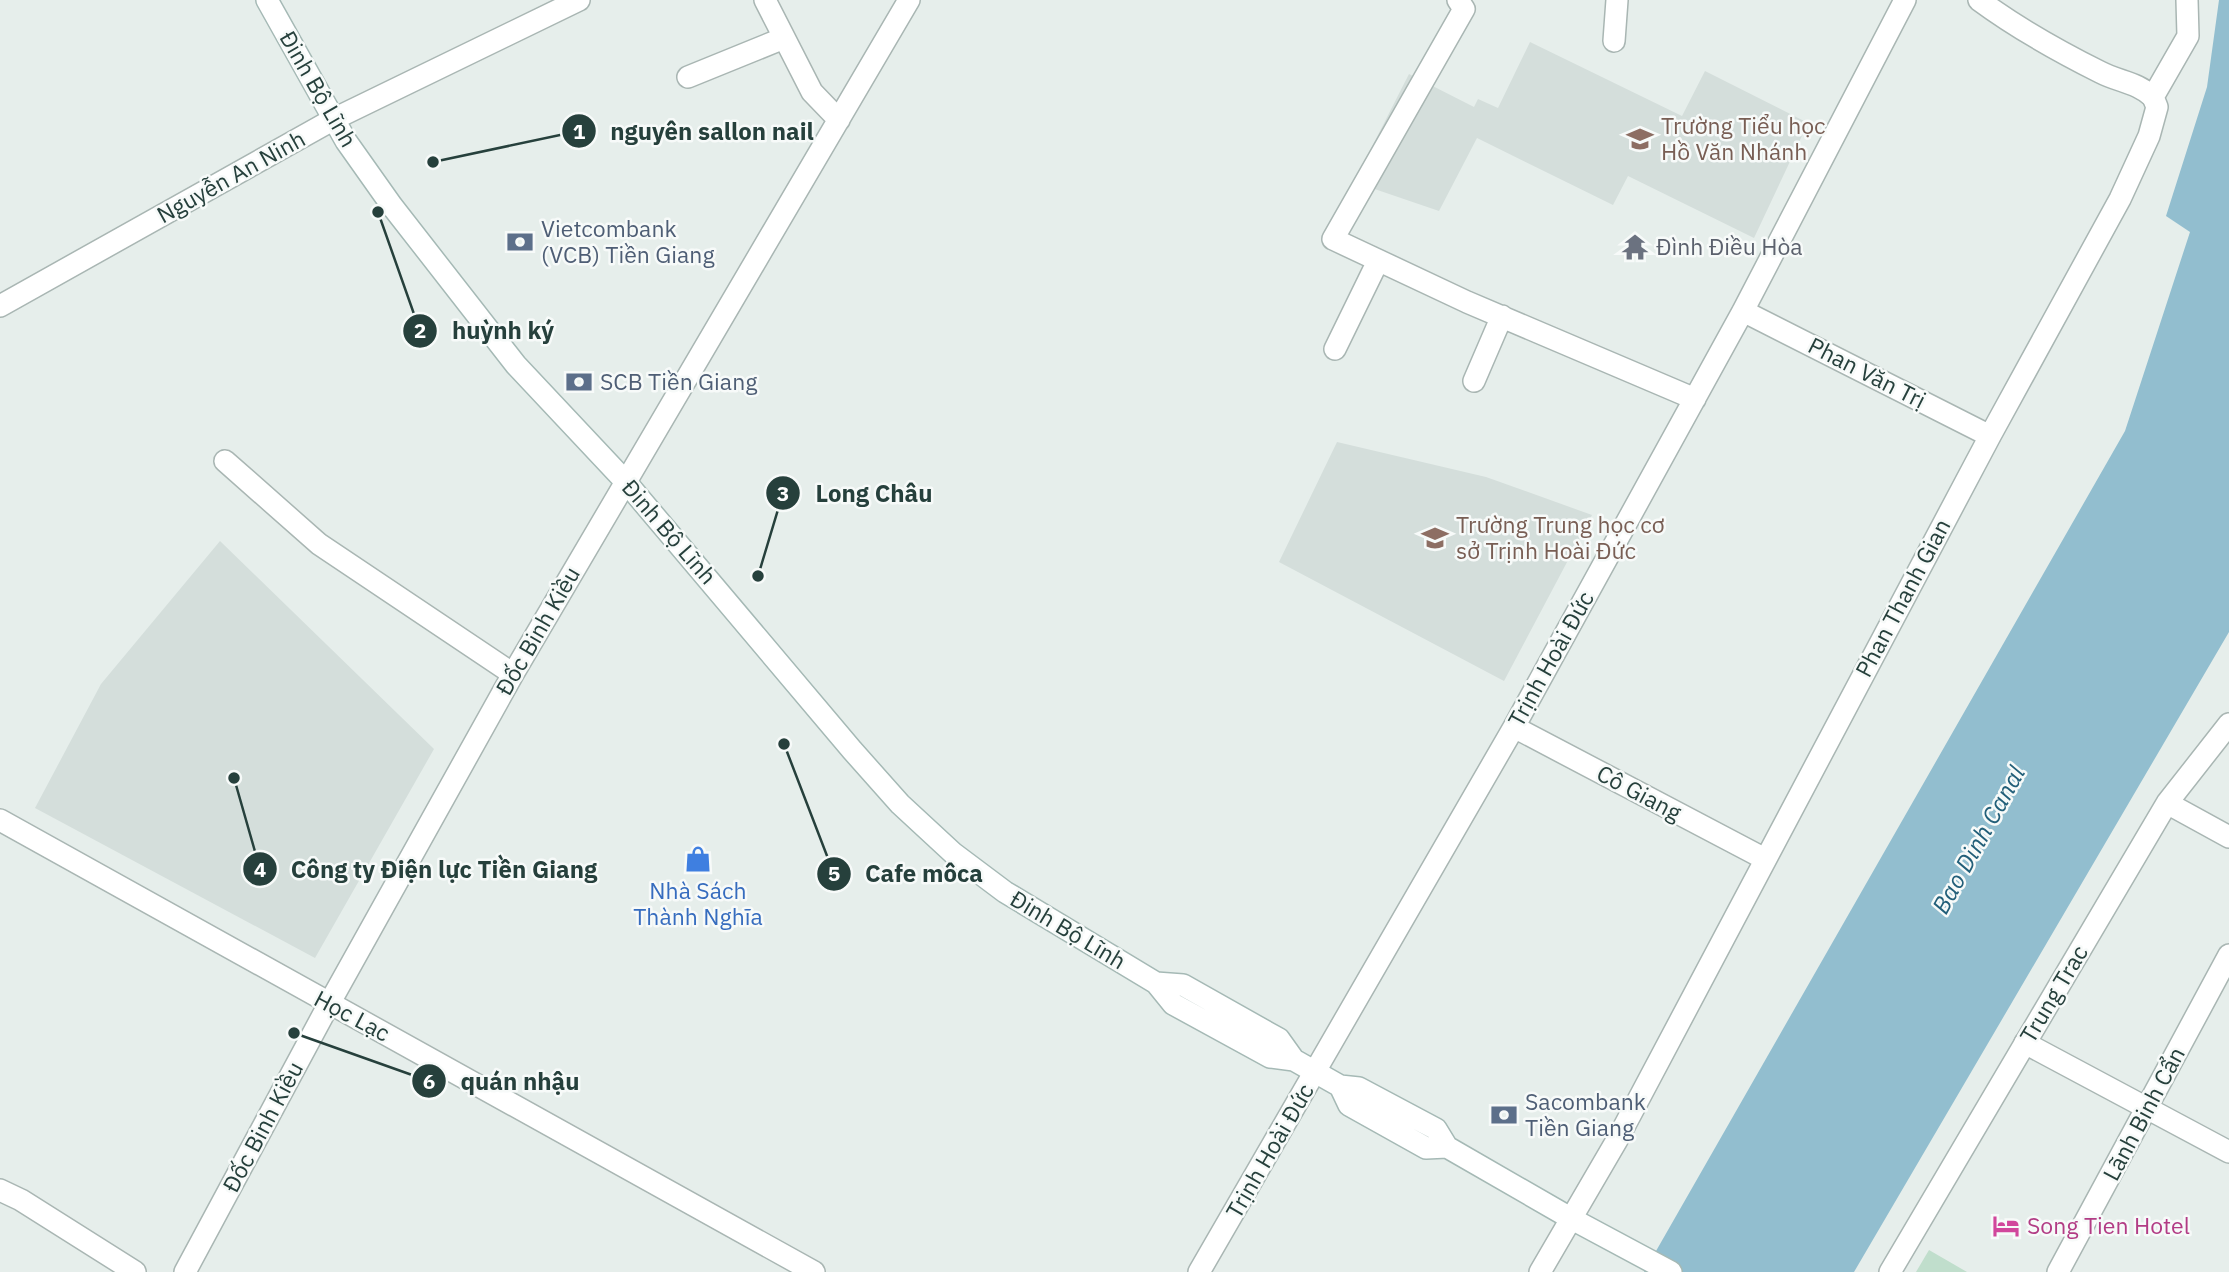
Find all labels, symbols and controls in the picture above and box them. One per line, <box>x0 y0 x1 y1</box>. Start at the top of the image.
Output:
street label: Đinh Bộ Lĩnh <box>273 25 364 152</box>
callout: nguyên sallon nail <box>561 109 828 154</box>
place label: Trường Tiểu học Hồ Văn Nhánh <box>1661 110 1826 166</box>
text: nguyên sallon nail <box>610 115 814 147</box>
text: 1 <box>573 117 586 145</box>
street label: Nguyễn An Ninh <box>151 123 310 229</box>
school or university icon: Trường Tiểu học Hồ Văn Nhánh <box>1625 124 1655 154</box>
place label: Vietcombank (VCB) Tiền Giang <box>541 213 715 269</box>
bank icon: Vietcombank (VCB) Tiền Giang <box>505 227 535 257</box>
place label: Đình Điều Hòa <box>1656 231 1803 261</box>
temple icon: Đình Điều Hòa <box>1620 232 1650 262</box>
callout: huỳnh ký <box>403 308 568 353</box>
text: huỳnh ký <box>452 314 554 346</box>
text: 2 <box>414 316 426 344</box>
street label: Phan Văn Trị <box>1804 330 1931 415</box>
place label: SCB Tiền Giang <box>600 366 757 396</box>
bank icon: SCB Tiền Giang <box>564 367 594 397</box>
callout: Long Châu <box>766 471 946 516</box>
street label: Đinh Bộ Lĩnh <box>616 473 724 590</box>
text: Long Châu <box>815 477 933 509</box>
text: 3 <box>777 479 789 507</box>
place label: Trường Trung học cơ sở Trịnh Hoài Đức <box>1456 509 1665 565</box>
street label: Phan Thanh Gian <box>1848 513 1956 682</box>
school or university icon: Trường Trung học cơ sở Trịnh Hoài Đức <box>1420 523 1450 553</box>
street label: Đốc Binh Kiều <box>488 561 586 700</box>
street label: Trịnh Hoài Đức <box>1500 585 1600 732</box>
street label: Cô Giang <box>1592 757 1687 827</box>
water label: Bao Dinh Canal <box>1924 759 2032 919</box>
shop icon: Nhà Sách Thành Nghĩa <box>683 844 713 874</box>
callout: Công ty Điện lực Tiền Giang <box>242 847 612 892</box>
callout: Cafe môca <box>816 851 997 896</box>
text: Công ty Điện lực Tiền Giang <box>291 853 598 885</box>
text: 4 <box>254 855 266 883</box>
text: Cafe môca <box>865 857 983 889</box>
text: 5 <box>828 859 840 887</box>
place label: Nhà Sách Thành Nghĩa <box>633 875 763 931</box>
street label: Đinh Bộ Lĩnh <box>1005 883 1132 975</box>
street label: Trung Trac <box>2012 939 2094 1048</box>
street label: Học Lạc <box>309 983 395 1047</box>
street label: Lãnh Binh Cẩn <box>2095 1041 2191 1186</box>
street label: Đốc Binh Kiều <box>215 1056 309 1197</box>
callout: quán nhậu <box>411 1059 594 1104</box>
text: quán nhậu <box>460 1065 580 1097</box>
text: 6 <box>423 1067 435 1095</box>
street label: Trịnh Hoài Đức <box>1218 1078 1320 1223</box>
place label: Sacombank Tiền Giang <box>1525 1086 1646 1142</box>
bank icon: Sacombank Tiền Giang <box>1489 1100 1519 1130</box>
place label: Song Tien Hotel <box>2027 1210 2190 1240</box>
hotel icon: Song Tien Hotel <box>1991 1211 2021 1241</box>

